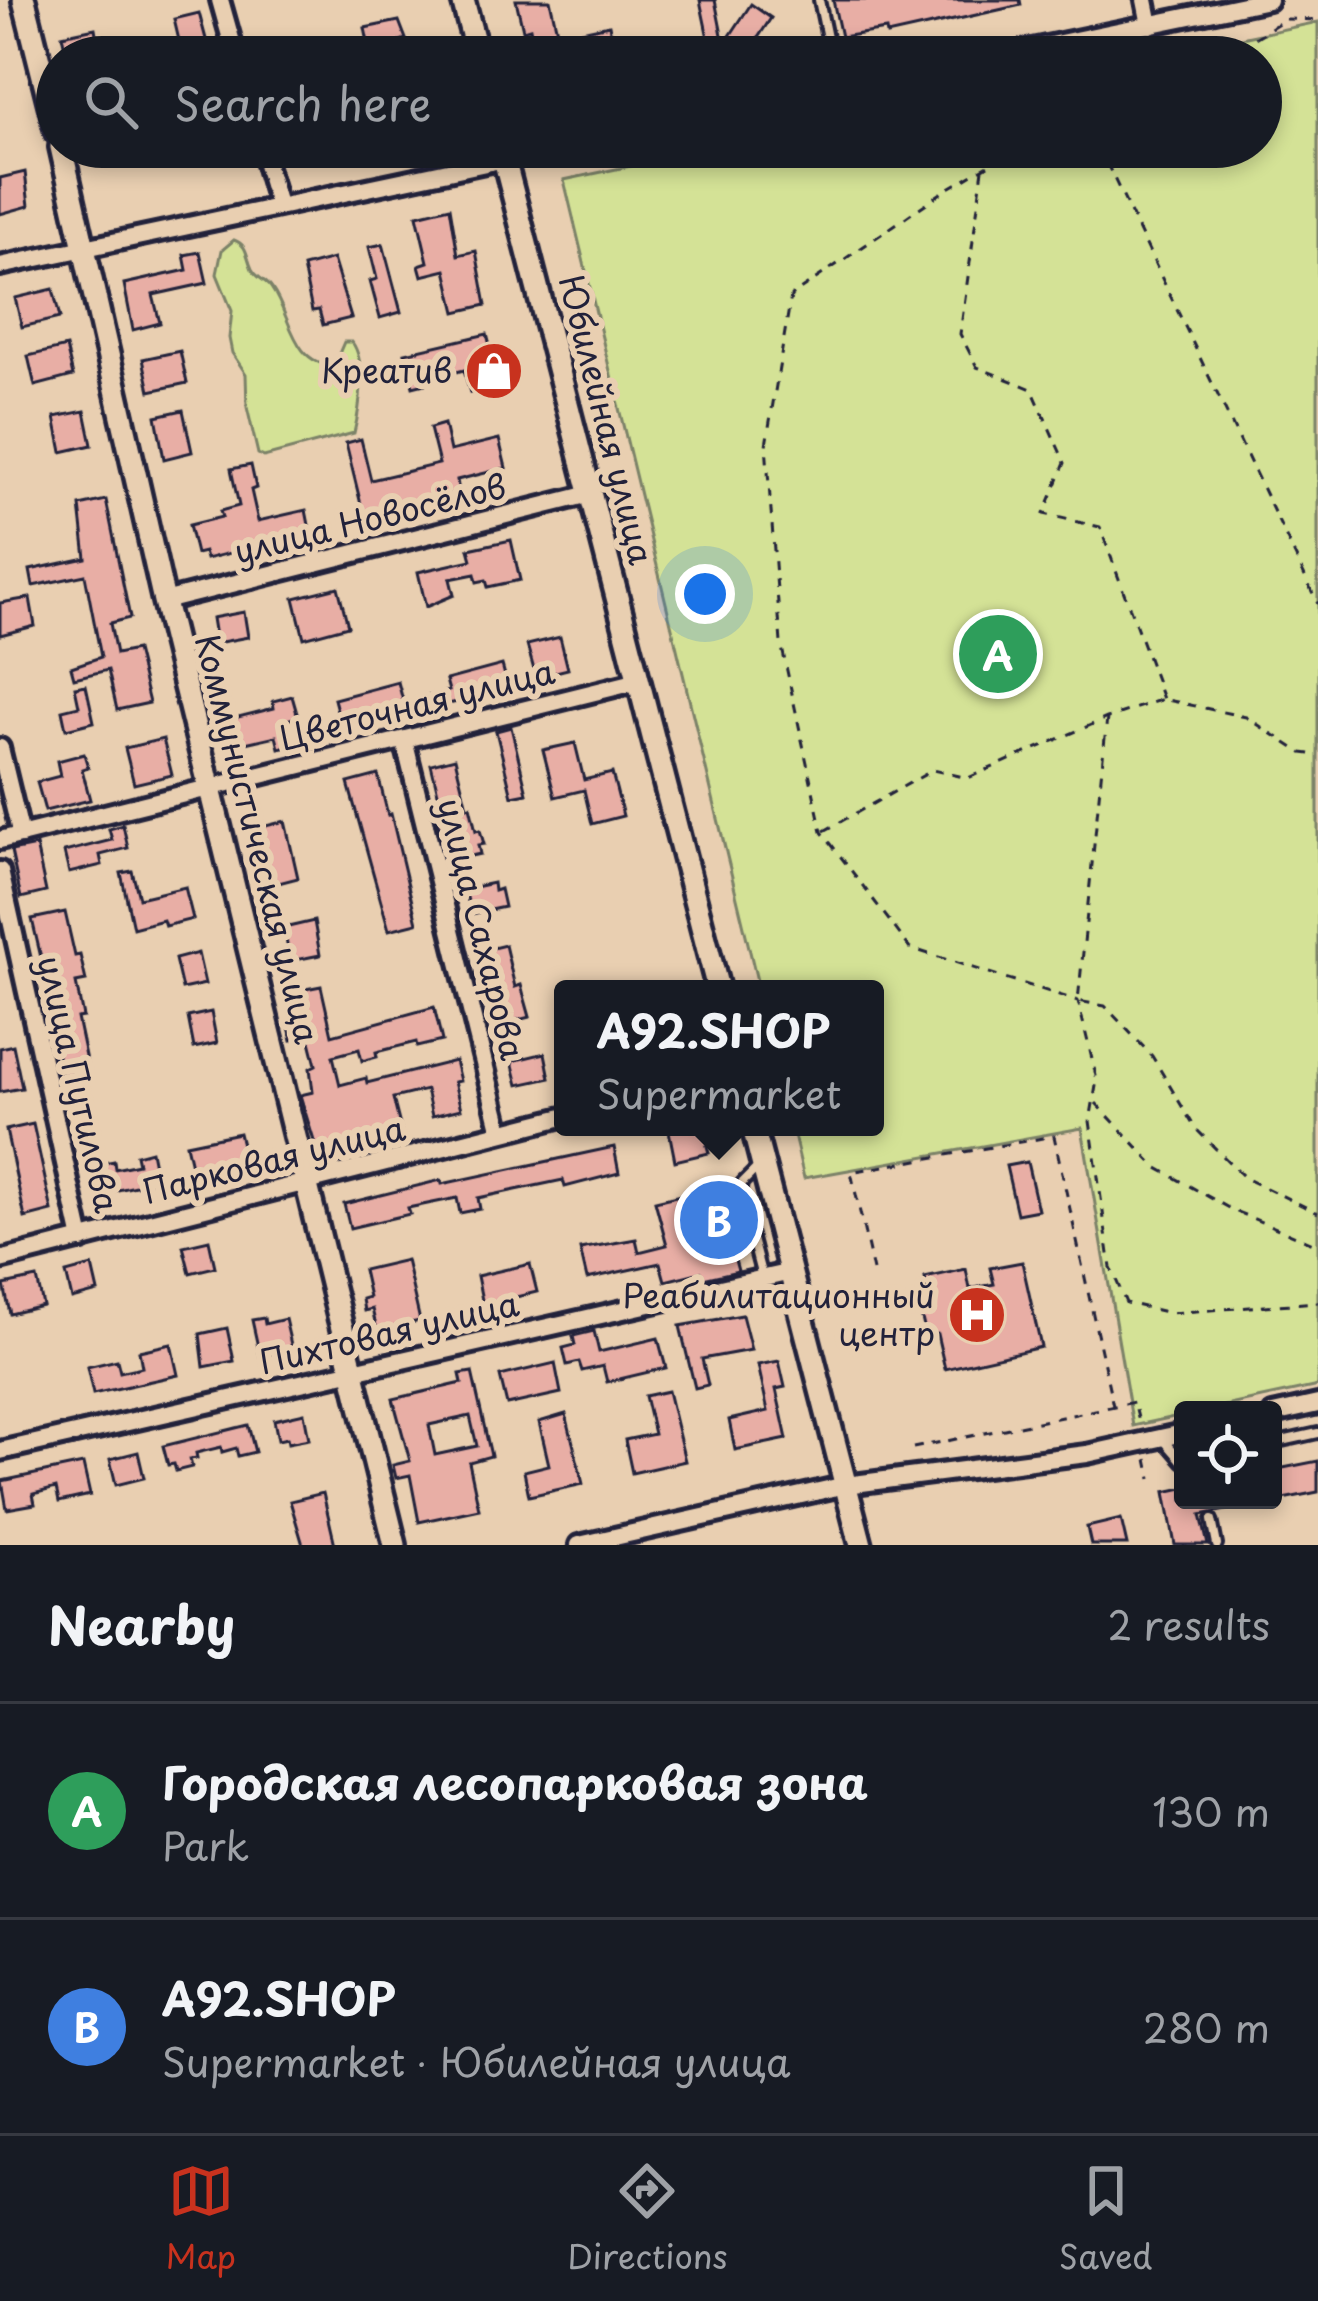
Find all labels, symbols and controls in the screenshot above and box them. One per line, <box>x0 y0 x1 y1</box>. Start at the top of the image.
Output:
search box <box>36 36 1282 168</box>
text: Search here <box>174 68 431 136</box>
icon: search <box>78 69 144 135</box>
street label: Юбилейная улица <box>548 270 668 570</box>
shop icon: Креатив <box>463 340 525 402</box>
place label: Креатив <box>321 344 452 394</box>
street label: улица Новосёлов <box>228 459 511 575</box>
your location <box>675 564 735 624</box>
pin: A <box>959 609 1037 699</box>
street label: Коммунистическая улица <box>184 629 334 1048</box>
street label: Цветочная улица <box>274 645 560 761</box>
street label: улица Сахарова <box>426 792 540 1065</box>
street label: улица Путилова <box>26 950 134 1217</box>
popup <box>554 980 884 1136</box>
text: A92.SHOP <box>597 995 830 1063</box>
text: Supermarket <box>597 1063 841 1122</box>
street label: Парковая улица <box>137 1101 410 1215</box>
pin: B <box>680 1175 758 1265</box>
place label: Реабилитационный центр <box>623 1269 935 1357</box>
street label: Пихтовая улица <box>254 1277 523 1385</box>
hospital icon: Реабилитационный центр <box>946 1284 1008 1346</box>
map controls <box>1174 1401 1282 1509</box>
button: locate <box>1174 1401 1282 1509</box>
text: Nearby <box>48 1585 235 1662</box>
text: 2 results <box>1108 1594 1270 1653</box>
text: Городская лесопарковая зона <box>162 1747 868 1815</box>
text: A <box>72 1781 102 1840</box>
text: 130 m <box>1152 1781 1270 1840</box>
text: Park <box>162 1815 249 1874</box>
text: A92.SHOP <box>162 1963 396 2031</box>
text: B <box>74 1997 100 2056</box>
text: 280 m <box>1143 1997 1270 2056</box>
text: Supermarket · Юбилейная улица <box>162 2031 791 2090</box>
tab: Map <box>166 2158 236 2280</box>
tab: Directions <box>567 2158 728 2280</box>
tab: Saved <box>1059 2158 1152 2280</box>

